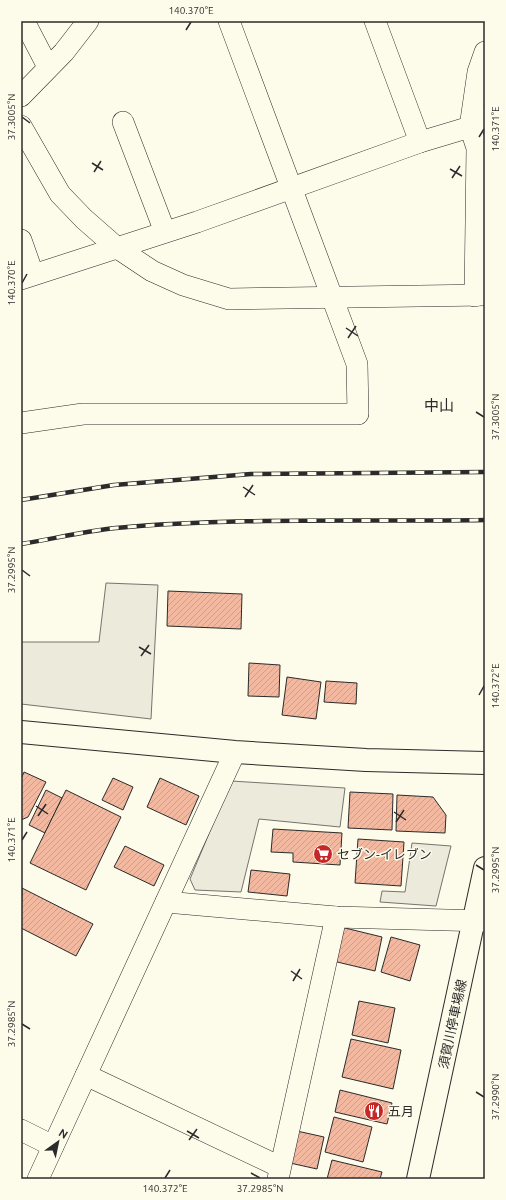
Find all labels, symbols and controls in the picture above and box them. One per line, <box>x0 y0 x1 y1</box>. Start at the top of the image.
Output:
text: 140.370°E <box>168 5 214 16</box>
text: 37.3005°N <box>6 94 17 140</box>
text: 140.371°E <box>490 106 501 152</box>
text: 140.370°E <box>6 260 17 306</box>
text: 37.3005°N <box>490 394 501 440</box>
district label: 中山 <box>424 397 454 414</box>
text: 37.2995°N <box>6 547 17 593</box>
text: 140.372°E <box>490 663 501 709</box>
text: 140.371°E <box>6 817 17 863</box>
supermarket icon: セブン-イレブン <box>312 843 334 865</box>
place label: セブン-イレブン <box>337 847 432 861</box>
text: 37.2995°N <box>490 847 501 893</box>
street label: 須賀川停車場線 <box>436 978 468 1070</box>
text: 37.2985°N <box>6 1001 17 1047</box>
text: 37.2990°N <box>490 1074 501 1120</box>
restaurant icon: 五月 <box>363 1100 385 1122</box>
place label: 五月 <box>388 1104 414 1118</box>
north arrow <box>38 1122 78 1162</box>
text: N <box>57 1126 70 1141</box>
text: 140.372°E <box>142 1183 188 1194</box>
text: 37.2985°N <box>237 1183 283 1194</box>

